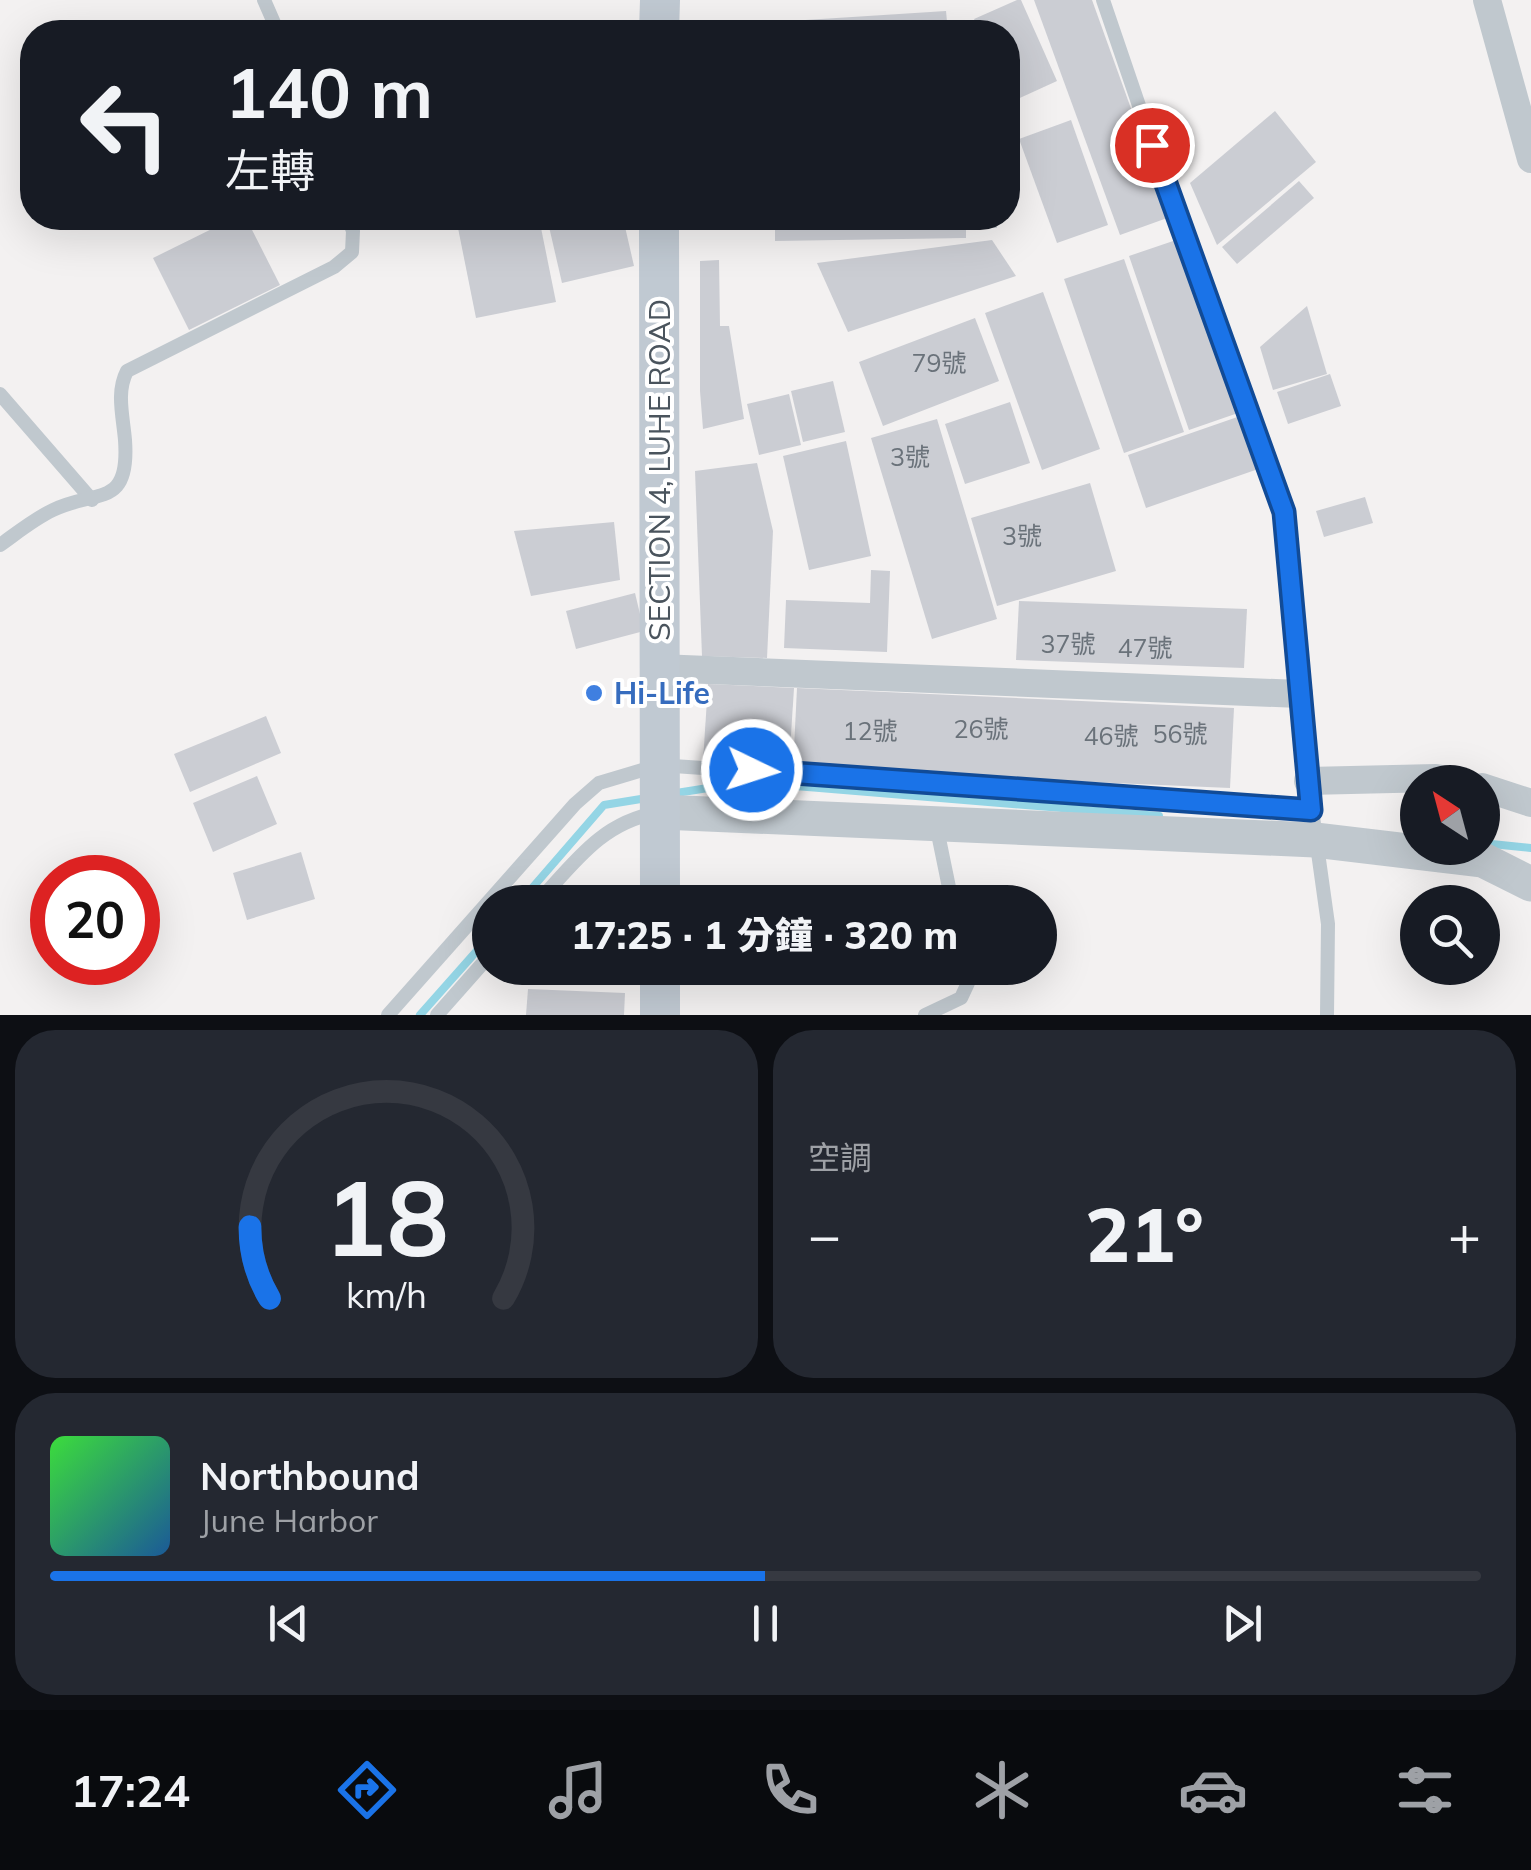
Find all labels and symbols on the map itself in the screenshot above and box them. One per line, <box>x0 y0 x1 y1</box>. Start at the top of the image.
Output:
pin <box>1110 103 1195 188</box>
street label: SECTION 4, LUHE ROAD <box>640 299 678 641</box>
house number: 79號 <box>911 347 967 378</box>
house number: 3號 <box>890 441 930 472</box>
house number: 3號 <box>1002 520 1042 551</box>
house number: 37號 <box>1040 628 1096 659</box>
house number: 47號 <box>1117 632 1173 663</box>
place label: Hi-Life <box>614 674 710 712</box>
marker: Hi-Life <box>583 682 605 704</box>
house number: 26號 <box>953 713 1009 744</box>
house number: 12號 <box>842 715 898 746</box>
position arrow <box>700 718 804 822</box>
house number: 56號 <box>1152 718 1208 749</box>
house number: 46號 <box>1083 720 1139 751</box>
north arrow <box>1400 765 1500 865</box>
speed limit sign: 20 <box>30 855 160 985</box>

